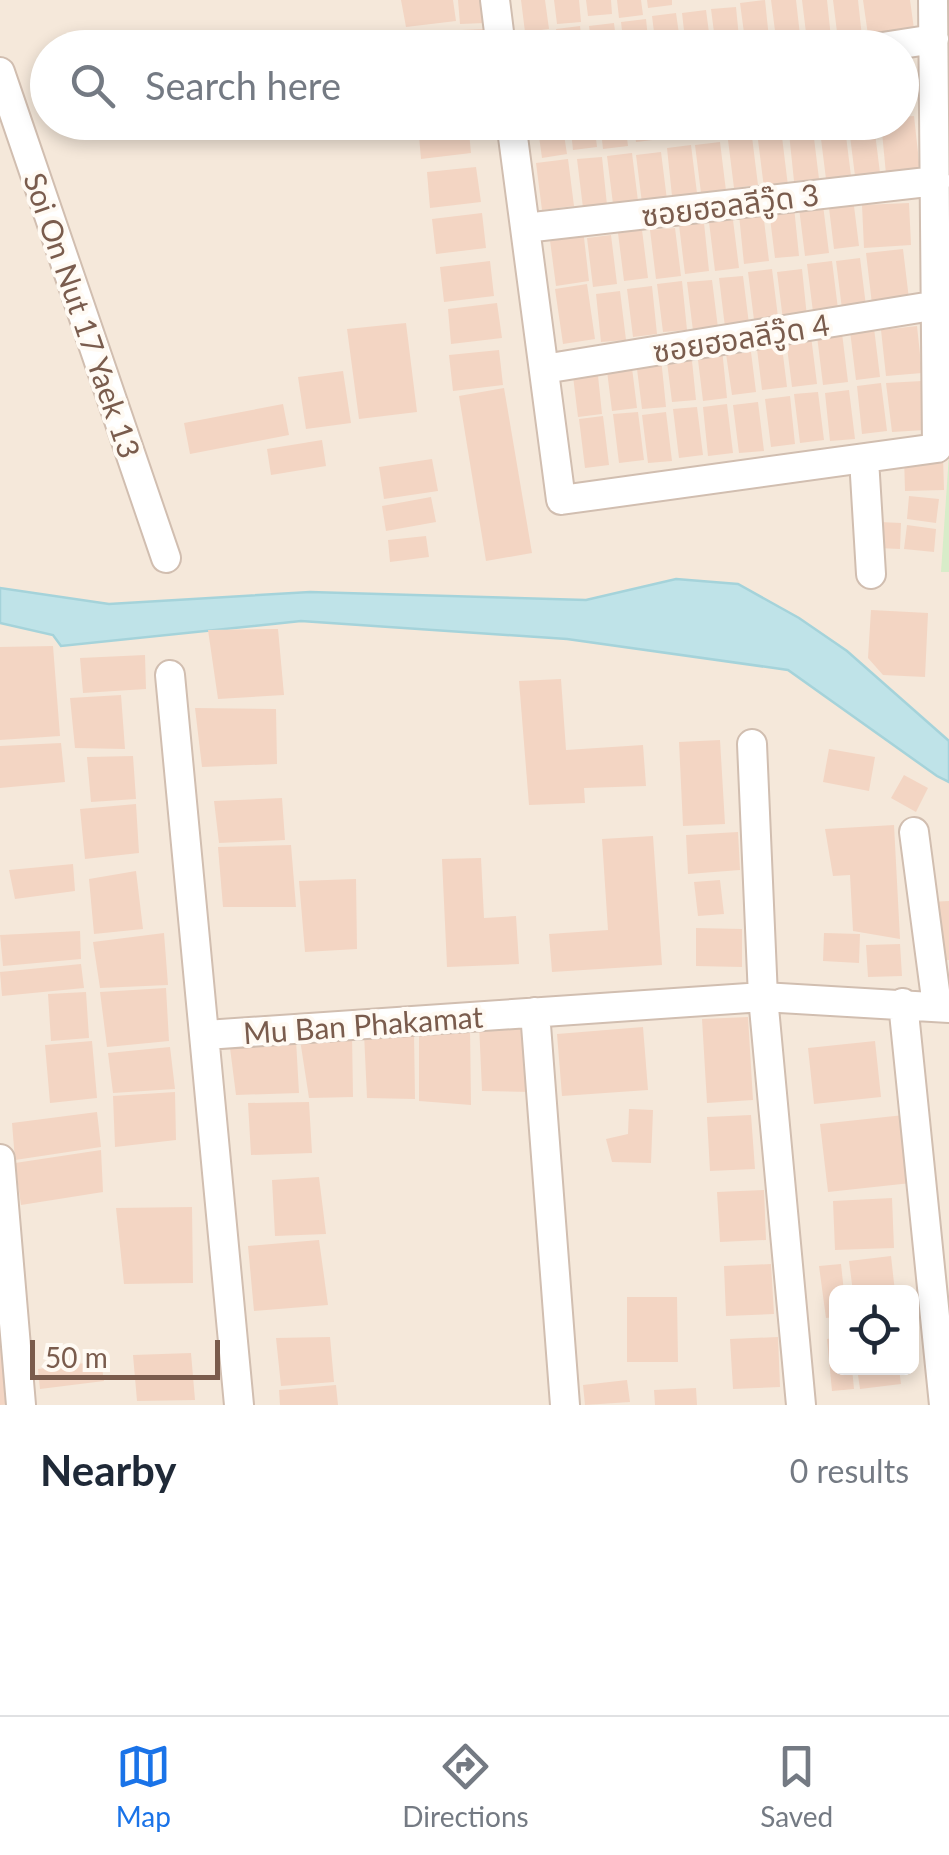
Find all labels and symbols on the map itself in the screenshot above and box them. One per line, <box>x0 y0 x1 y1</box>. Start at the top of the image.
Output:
street label: Soi On Nut 17 Yaek 13 <box>17 168 149 462</box>
street label: ซอยฮอลลีวู๊ด 3 <box>639 175 821 235</box>
street label: ซอยฮอลลีวู๊ด 4 <box>650 305 832 371</box>
street label: Mu Ban Phakamat <box>242 998 484 1050</box>
scale bar <box>30 1335 220 1380</box>

